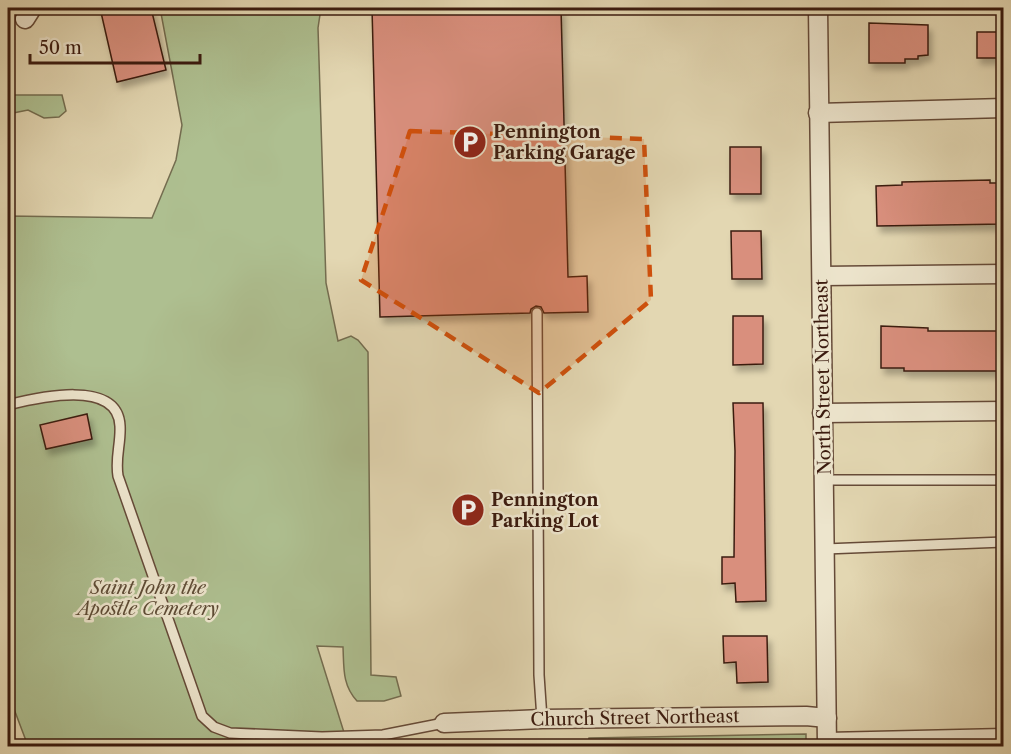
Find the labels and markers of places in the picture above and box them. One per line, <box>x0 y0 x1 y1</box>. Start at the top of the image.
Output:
place label: Pennington Parking Garage <box>493 121 636 164</box>
parking icon: Pennington Parking Garage <box>452 124 488 160</box>
place label: Pennington Parking Lot <box>491 489 600 532</box>
parking icon: Pennington Parking Lot <box>450 492 486 528</box>

